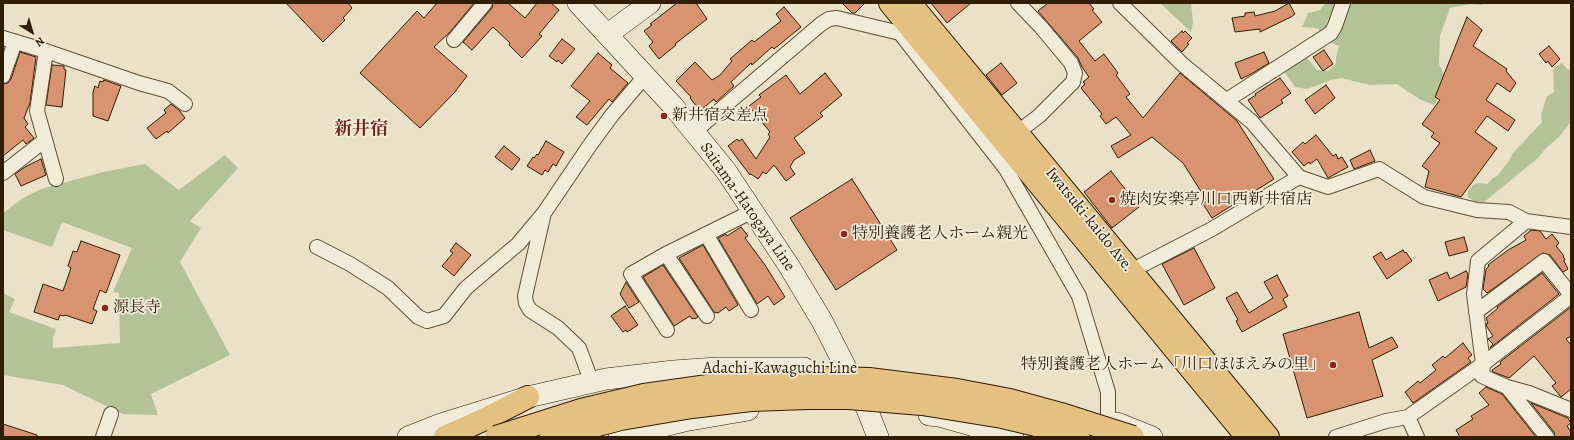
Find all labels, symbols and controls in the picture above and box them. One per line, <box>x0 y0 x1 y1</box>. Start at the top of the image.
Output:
north arrow <box>12 12 52 52</box>
text: N <box>32 33 47 50</box>
place label: 新井宿交差点 <box>672 106 768 126</box>
marker: 新井宿交差点 <box>659 111 669 121</box>
district label: 新井宿 <box>334 119 388 141</box>
street label: Saitama-Hatogaya Line <box>695 139 799 275</box>
street label: Iwatsuki-kaido Ave. <box>1041 164 1137 276</box>
place label: 焼肉安楽亭川口西新井宿店 <box>1120 190 1312 210</box>
marker: 焼肉安楽亭川口西新井宿店 <box>1107 195 1117 205</box>
place label: 特別養護老人ホーム親光 <box>852 224 1028 244</box>
marker: 特別養護老人ホーム親光 <box>839 229 849 239</box>
place label: 源長寺 <box>113 298 161 318</box>
marker: 源長寺 <box>100 303 110 313</box>
place label: 特別養護老人ホーム「川口ほほえみの里」 <box>1021 355 1325 375</box>
street label: Adachi-Kawaguchi Line <box>703 359 857 379</box>
marker: 特別養護老人ホーム「川口ほほえみの里」 <box>1328 360 1338 370</box>

